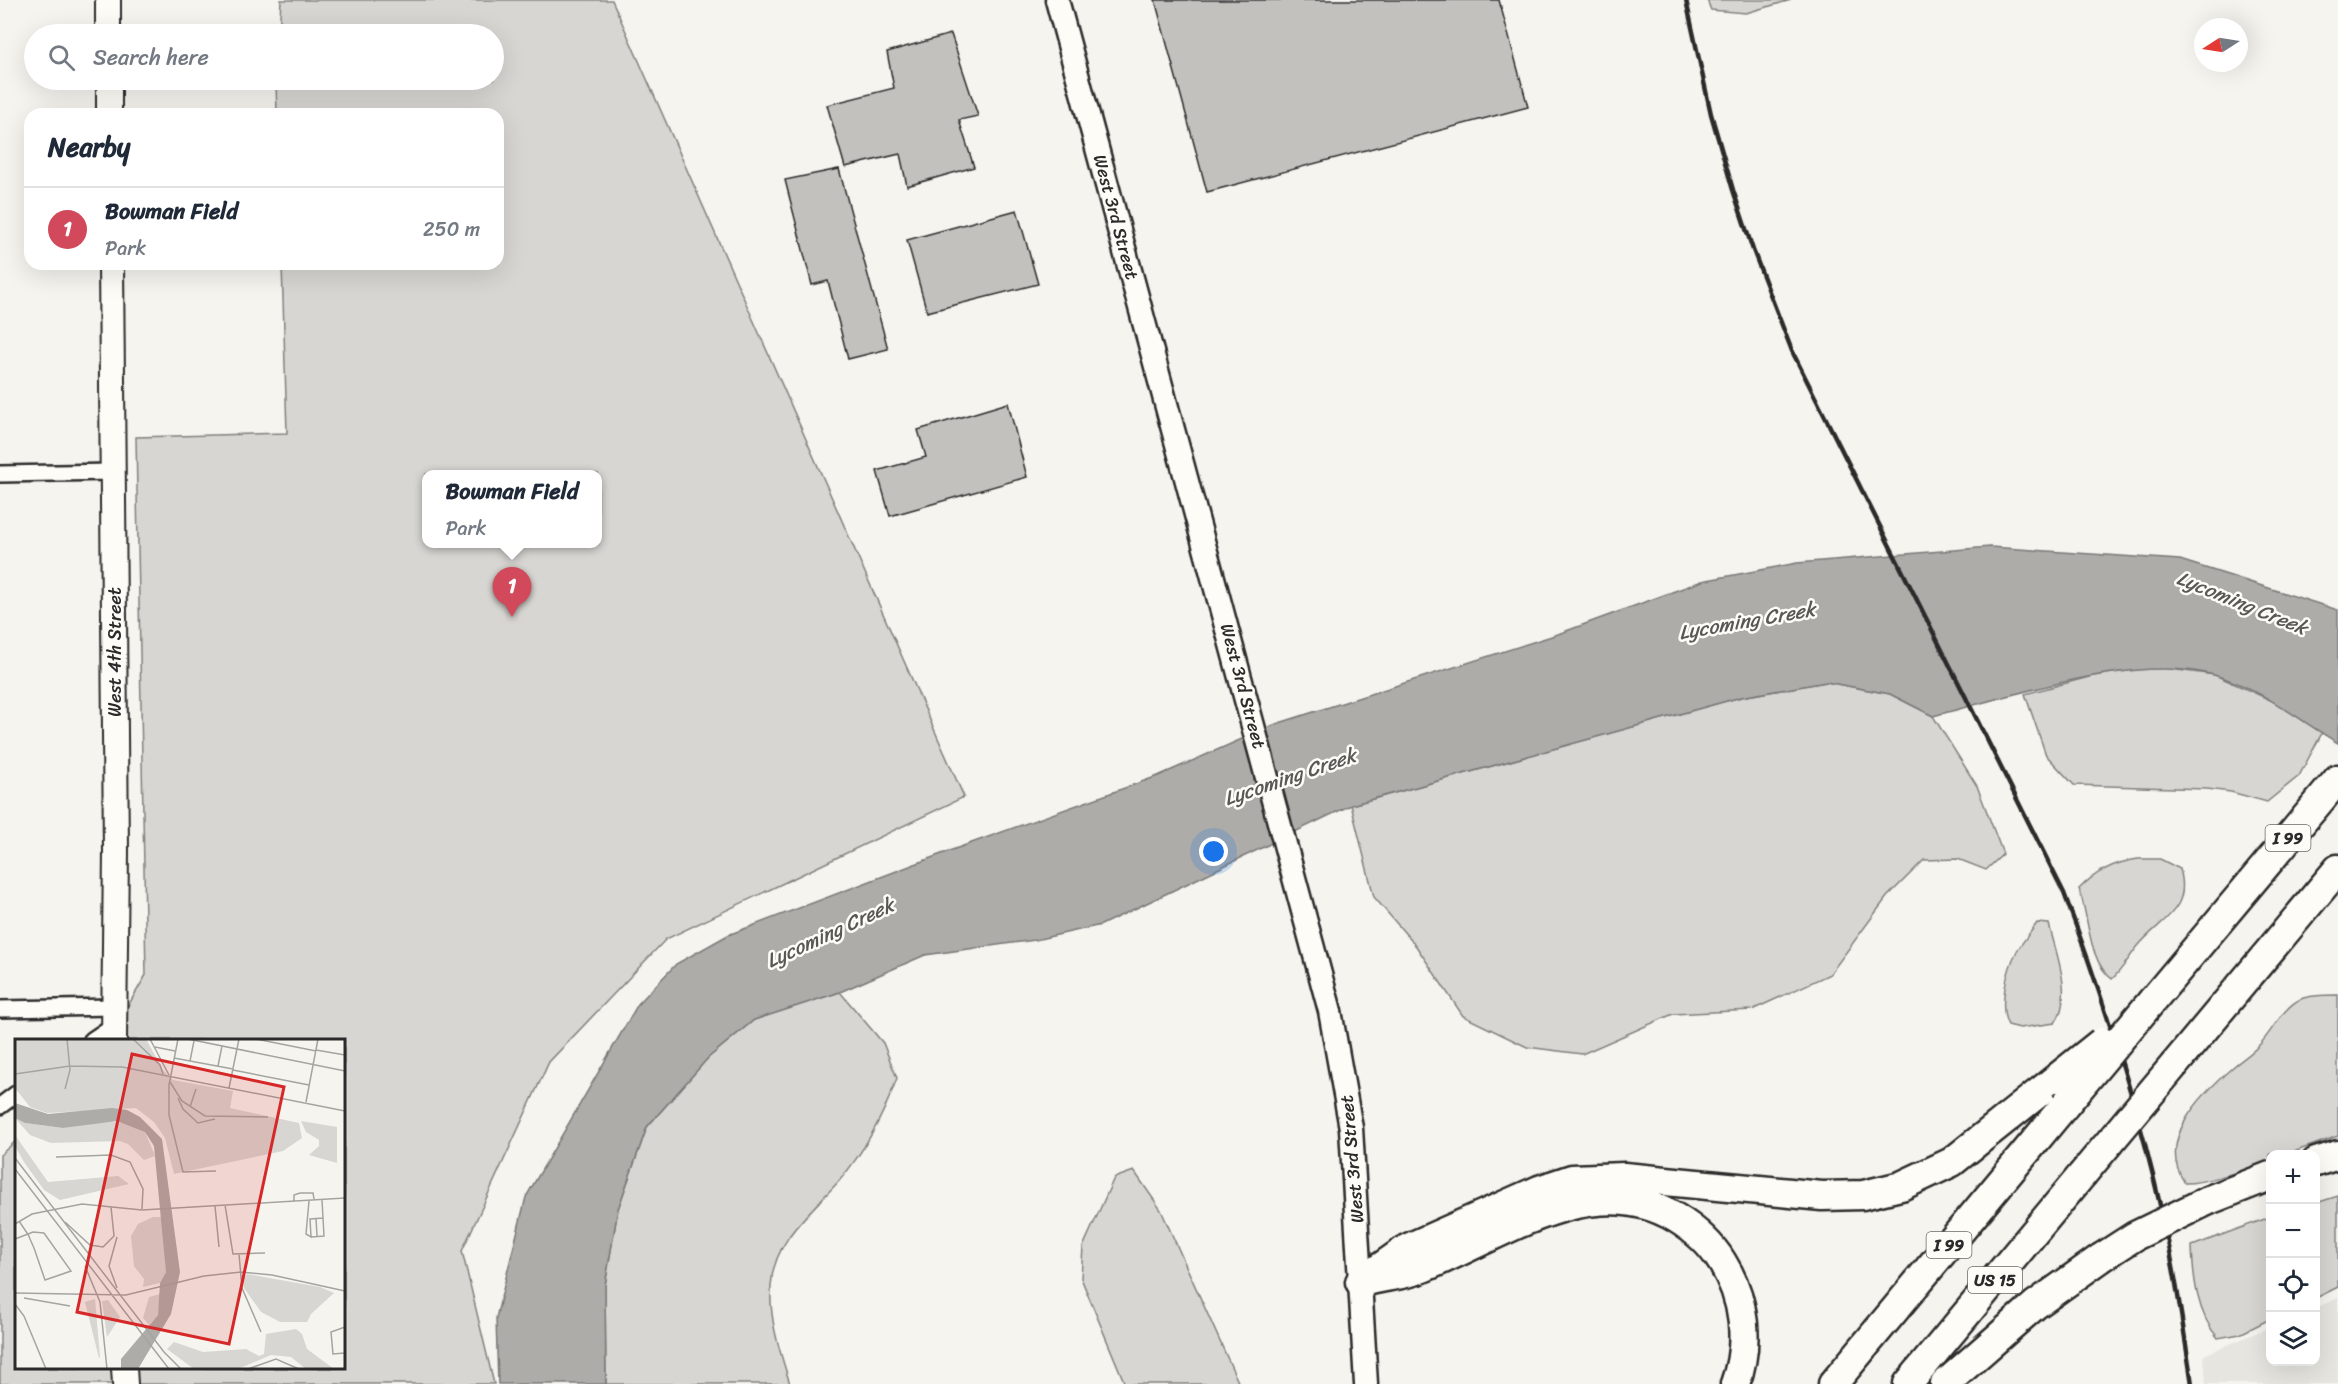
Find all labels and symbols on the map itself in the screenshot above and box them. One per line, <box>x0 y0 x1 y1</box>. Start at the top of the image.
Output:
north arrow <box>2194 18 2248 72</box>
street label: West 3rd Street <box>1084 151 1148 283</box>
water label: Lycoming Creek <box>2171 561 2315 646</box>
pin: 1 <box>492 568 532 617</box>
street label: West 4th Street <box>99 587 131 717</box>
water label: Lycoming Creek <box>1676 591 1820 650</box>
street label: West 3rd Street <box>1211 620 1275 752</box>
water label: Lycoming Creek <box>1219 737 1363 816</box>
road number: I 99 <box>2266 825 2310 851</box>
your location <box>1199 837 1228 866</box>
water label: Lycoming Creek <box>760 887 902 978</box>
inset map <box>15 1039 345 1369</box>
street label: West 3rd Street <box>1330 1094 1374 1224</box>
road number: I 99 <box>1926 1232 1972 1258</box>
road number: US 15 <box>1968 1267 2022 1293</box>

